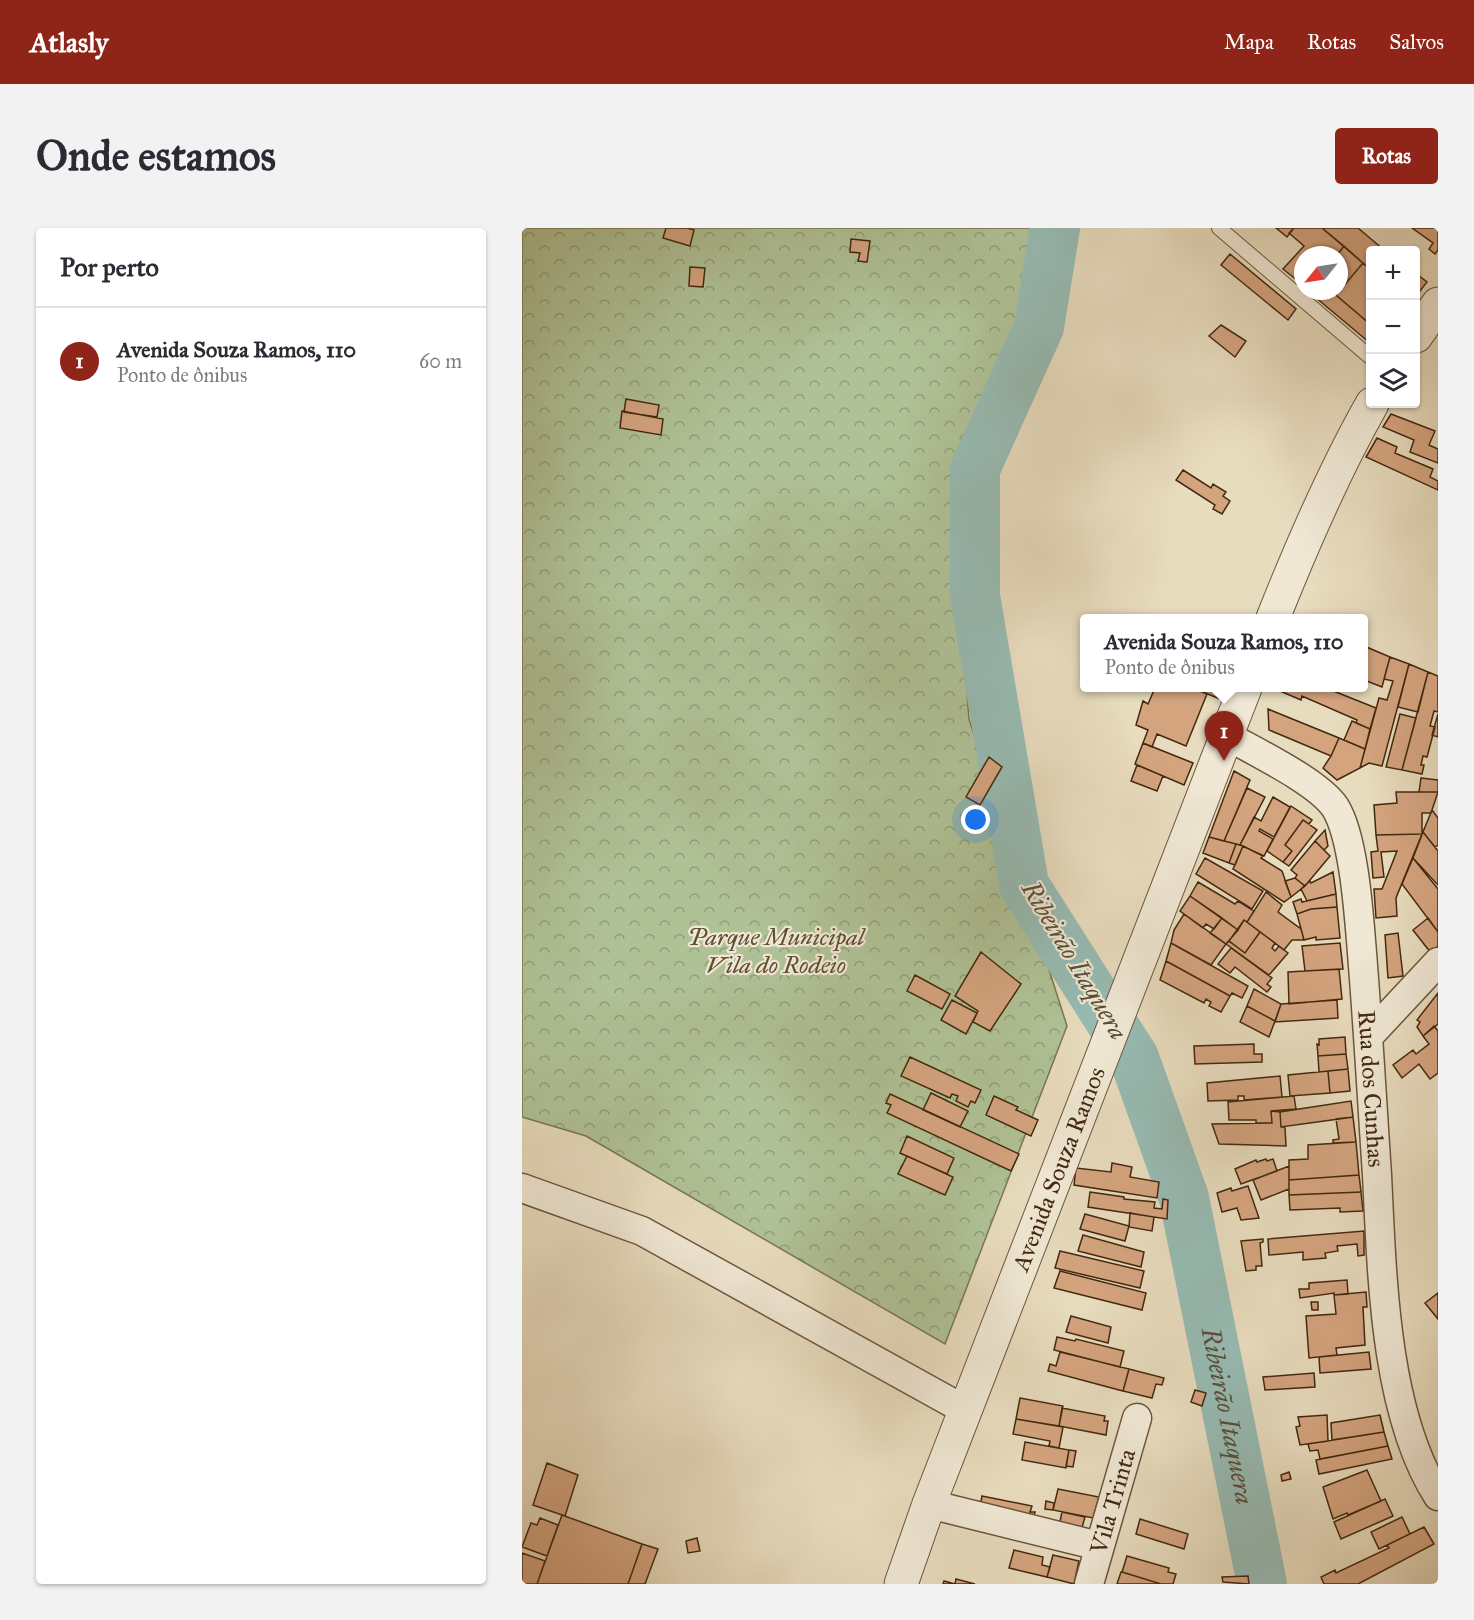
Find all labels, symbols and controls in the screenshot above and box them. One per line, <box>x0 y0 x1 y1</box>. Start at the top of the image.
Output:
text: Atlasly <box>30 25 108 60</box>
text: Mapa <box>1224 29 1274 55</box>
text: Rotas <box>1307 29 1356 55</box>
text: Salvos <box>1389 29 1444 55</box>
button: Rotas <box>1335 128 1438 184</box>
text: Onde estamos <box>36 130 276 182</box>
north arrow <box>1294 246 1348 300</box>
map controls <box>1366 246 1420 408</box>
button: + <box>1366 246 1420 300</box>
text: Por perto <box>60 251 159 283</box>
button: − <box>1366 300 1420 354</box>
text: Avenida Souza Ramos, 110 <box>117 336 356 363</box>
text: 1 <box>76 349 83 373</box>
text: 60 m <box>419 349 462 373</box>
button: layers <box>1366 354 1420 408</box>
text: Ponto de ônibus <box>117 363 247 387</box>
popup <box>1080 614 1368 692</box>
text: Avenida Souza Ramos, 110 <box>1104 628 1344 655</box>
text: Ponto de ônibus <box>1104 655 1235 679</box>
pin: 1 <box>1204 712 1244 761</box>
your location <box>961 805 990 834</box>
water label: Ribeirão Itaquera <box>1015 874 1135 1045</box>
park label: Parque Municipal Vila do Rodeio <box>688 922 867 980</box>
street label: Rua dos Cunhas <box>1351 1009 1391 1168</box>
street label: Avenida Souza Ramos <box>1005 1063 1112 1276</box>
water label: Ribeirão Itaquera <box>1194 1324 1261 1507</box>
street label: Vila Trinta <box>1083 1444 1143 1558</box>

